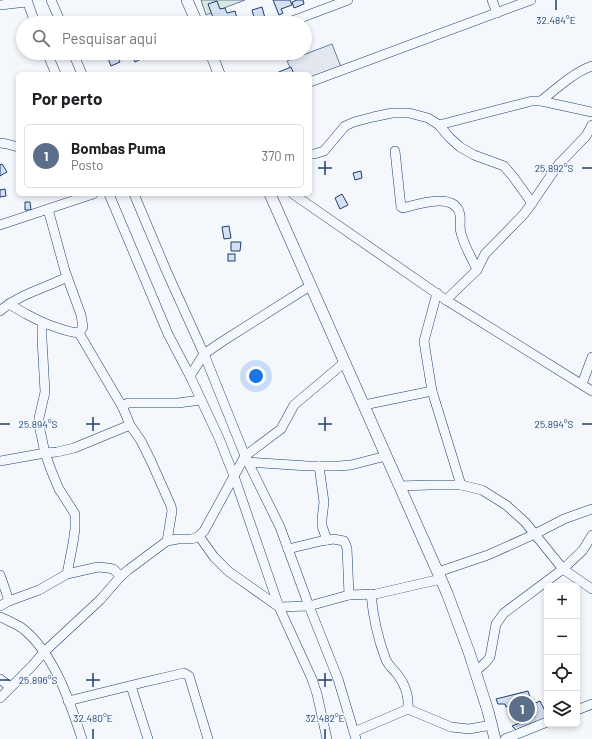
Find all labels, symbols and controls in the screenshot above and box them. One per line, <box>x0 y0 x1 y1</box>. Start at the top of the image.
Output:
text: 32.484°E <box>536 14 576 26</box>
search box <box>16 16 312 60</box>
icon: search <box>30 27 52 49</box>
text: Pesquisar aqui <box>62 29 157 47</box>
text: Por perto <box>32 88 102 108</box>
text: Bombas Puma <box>71 139 166 157</box>
text: 1 <box>44 148 48 164</box>
text: 370 m <box>261 148 295 164</box>
text: Posto <box>71 157 103 173</box>
text: 25.892°S <box>535 162 574 174</box>
your location <box>246 366 266 386</box>
text: 25.894°S <box>19 418 58 430</box>
text: 25.894°S <box>535 418 574 430</box>
map controls <box>544 583 580 727</box>
button: + <box>544 583 580 619</box>
button: − <box>544 619 580 655</box>
button: locate <box>544 655 580 691</box>
text: 25.896°S <box>19 674 57 686</box>
button: layers <box>544 691 580 727</box>
pin: 1 <box>509 694 535 724</box>
text: 32.480°E <box>73 712 113 724</box>
text: 32.482°E <box>305 712 345 724</box>

